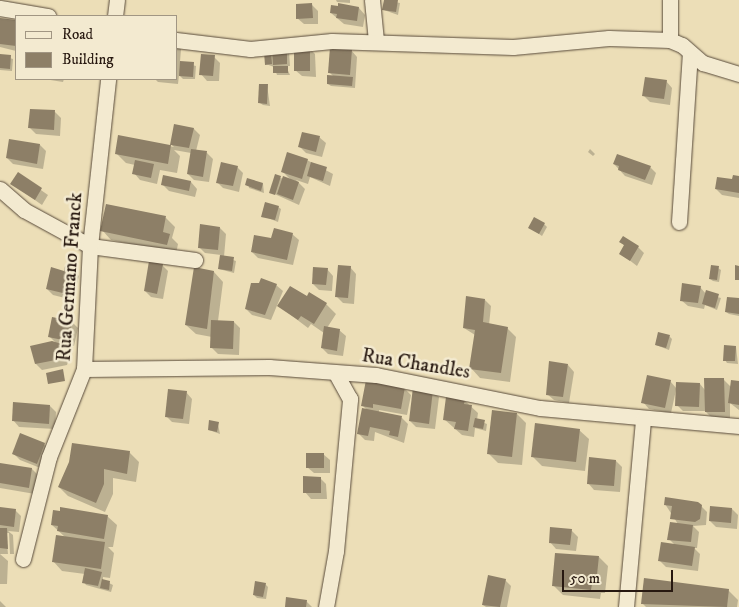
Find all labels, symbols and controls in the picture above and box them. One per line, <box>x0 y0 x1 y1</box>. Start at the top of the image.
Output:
legend <box>15 15 178 80</box>
text: Road <box>62 25 93 44</box>
text: Building <box>62 50 114 69</box>
street label: Rua Germano Franck <box>52 192 88 362</box>
street label: Rua Chandles <box>360 344 472 384</box>
scale bar <box>564 560 675 592</box>
text: 50 m <box>570 569 600 588</box>

